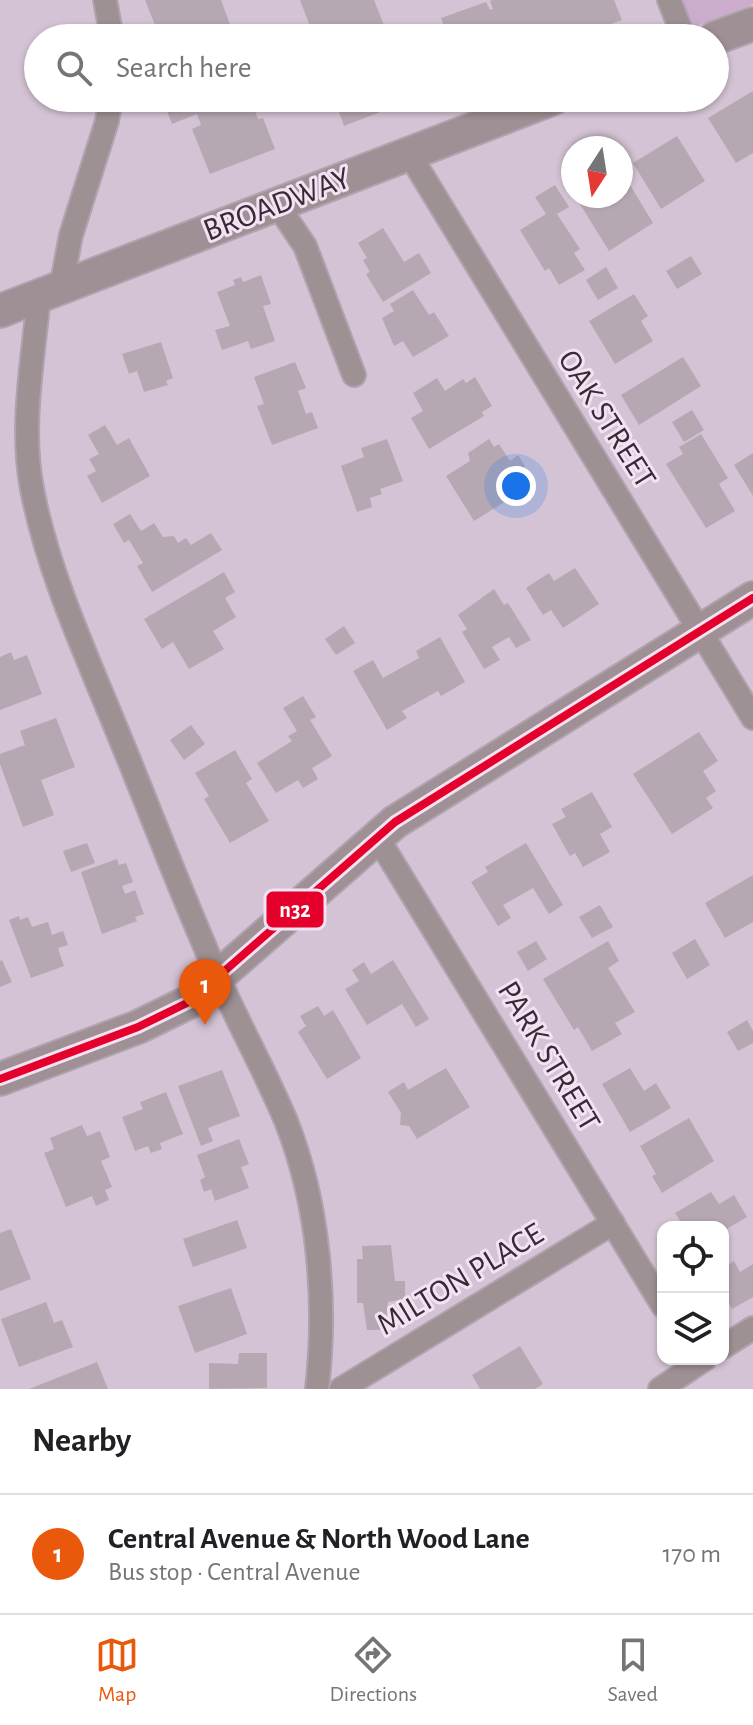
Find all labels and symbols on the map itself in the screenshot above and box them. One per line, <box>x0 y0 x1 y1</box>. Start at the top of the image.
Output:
north arrow <box>561 136 633 208</box>
street label: BROADWAY <box>199 161 355 247</box>
street label: OAK STREET <box>552 344 662 494</box>
your location <box>496 466 536 506</box>
line badge: n32 <box>265 890 325 929</box>
text: n32 <box>279 899 311 921</box>
pin: 1 <box>179 959 231 1025</box>
street label: PARK STREET <box>492 975 606 1137</box>
street label: MILTON PLACE <box>371 1217 549 1341</box>

